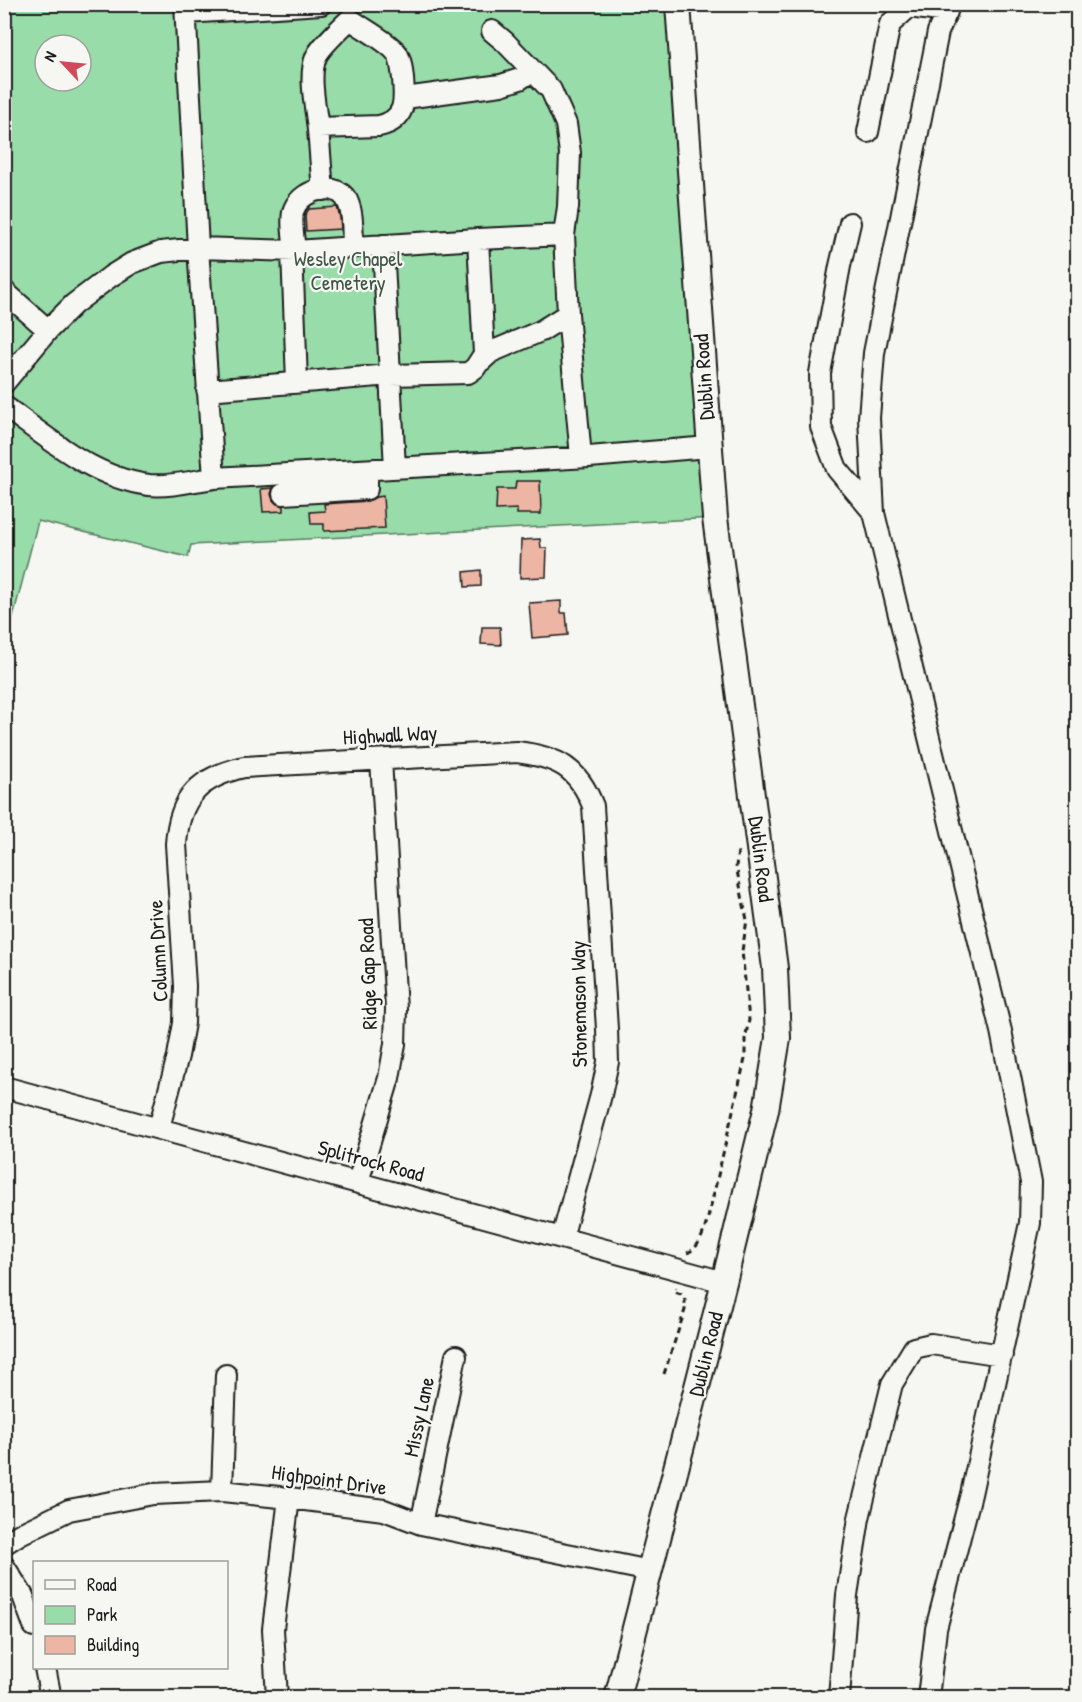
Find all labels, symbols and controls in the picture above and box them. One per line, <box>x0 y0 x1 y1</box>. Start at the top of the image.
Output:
north arrow <box>33 33 93 93</box>
text: N <box>38 47 61 65</box>
park label: Wesley Chapel Cemetery <box>294 244 403 297</box>
street label: Dublin Road <box>686 333 721 421</box>
street label: Highwall Way <box>342 718 438 751</box>
street label: Dublin Road <box>742 814 781 903</box>
street label: Column Drive <box>140 899 175 1003</box>
street label: Ridge Gap Road <box>351 918 384 1030</box>
street label: Stonemason Way <box>563 940 594 1068</box>
street label: Splitrock Road <box>315 1132 427 1189</box>
street label: Dublin Road <box>681 1309 730 1399</box>
street label: Missy Lane <box>396 1374 441 1460</box>
street label: Highpoint Drive <box>270 1457 388 1502</box>
legend <box>33 1561 228 1669</box>
text: Road <box>87 1572 117 1597</box>
text: Park <box>87 1602 118 1627</box>
text: Building <box>87 1632 139 1657</box>

